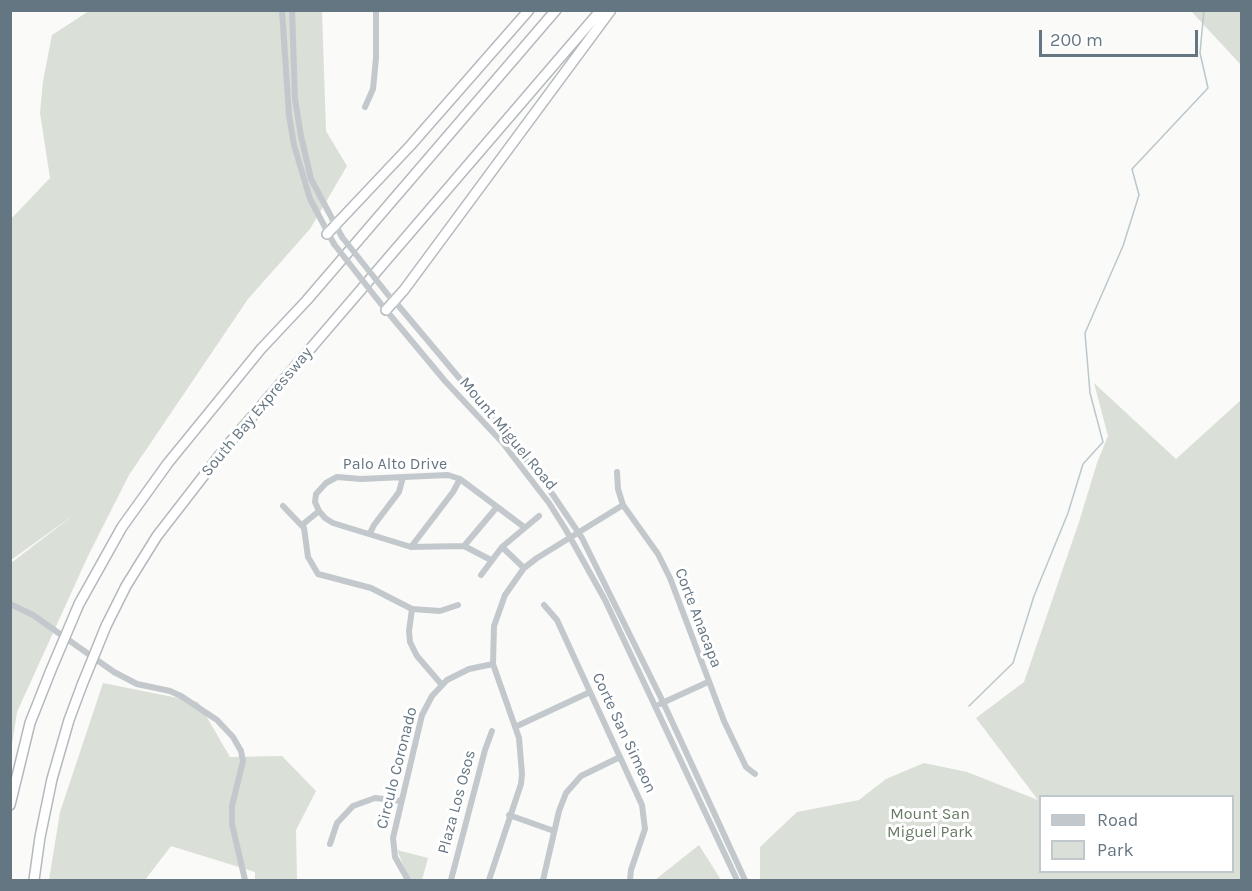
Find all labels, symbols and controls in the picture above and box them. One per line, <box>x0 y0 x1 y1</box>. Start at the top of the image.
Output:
scale bar <box>1042 18 1201 56</box>
text: 200 m <box>1050 29 1103 51</box>
street label: South Bay Expressway <box>197 343 317 481</box>
street label: Mount Miguel Road <box>455 374 561 494</box>
street label: Palo Alto Drive <box>343 454 447 474</box>
street label: Corte Anacapa <box>670 565 726 671</box>
street label: Corte San Simeon <box>588 670 660 796</box>
street label: Circulo Coronado <box>373 705 421 831</box>
street label: Plaza Los Osos <box>434 748 480 856</box>
legend <box>1039 795 1234 873</box>
park label: Mount San Miguel Park <box>887 804 973 842</box>
text: Road <box>1097 809 1138 831</box>
text: Park <box>1097 839 1134 861</box>

